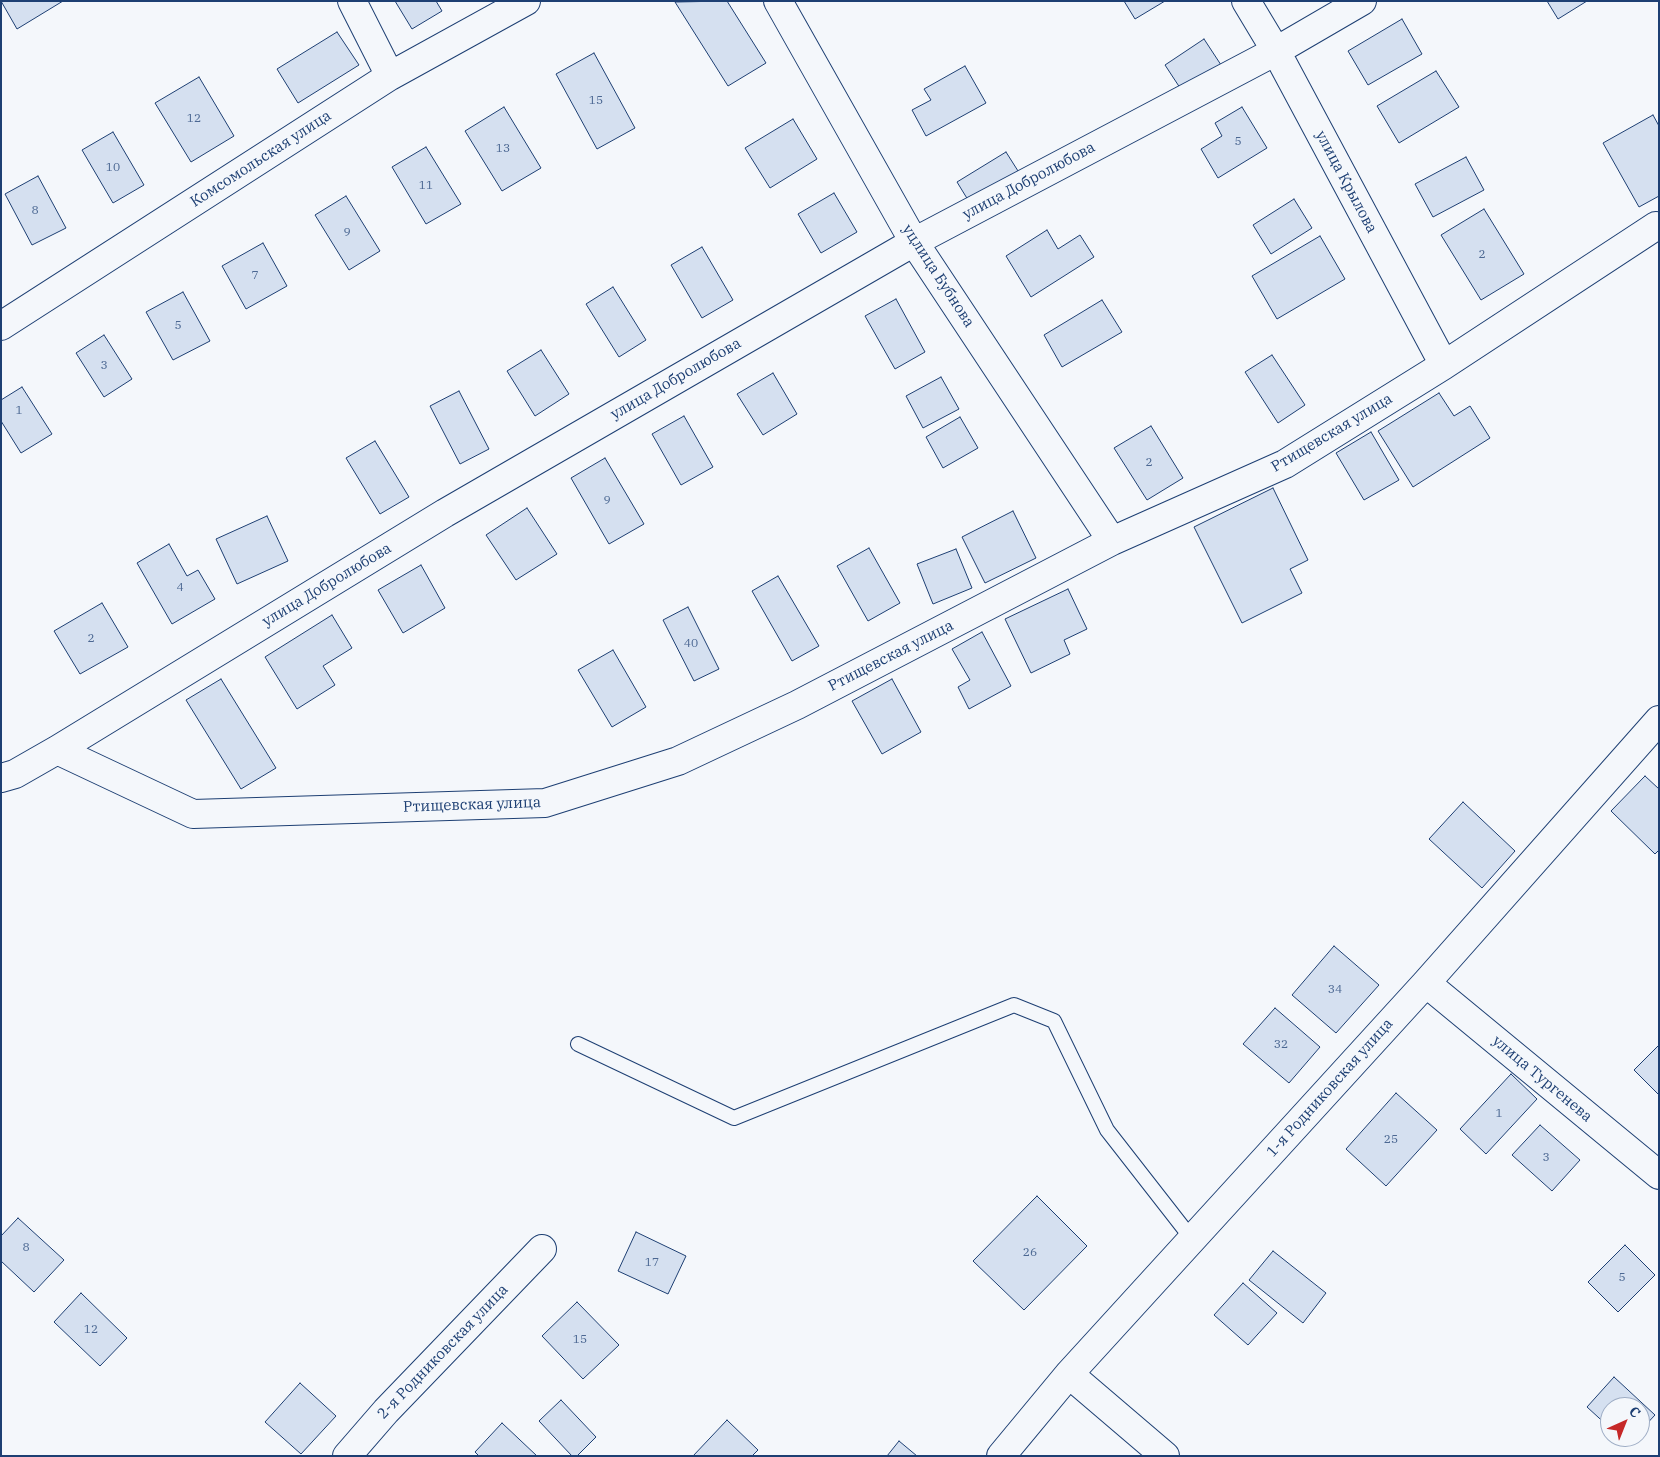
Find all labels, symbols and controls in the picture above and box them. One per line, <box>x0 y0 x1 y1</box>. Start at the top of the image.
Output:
house number: 15 <box>589 94 603 108</box>
street label: Комсомольская улица <box>187 107 335 211</box>
house number: 12 <box>187 112 201 126</box>
street label: улица Крылова <box>1311 128 1381 236</box>
house number: 5 <box>1234 135 1242 149</box>
street label: улица Добролюбова <box>960 138 1098 224</box>
house number: 13 <box>496 142 510 156</box>
house number: 10 <box>106 161 120 175</box>
house number: 11 <box>419 179 433 193</box>
house number: 8 <box>31 204 39 218</box>
street label: уцлица Бубнова <box>898 221 978 331</box>
house number: 9 <box>343 226 351 240</box>
house number: 2 <box>1478 248 1486 262</box>
house number: 7 <box>251 269 259 283</box>
house number: 5 <box>174 319 182 333</box>
street label: улица Добролюбова <box>608 334 744 424</box>
house number: 3 <box>100 359 108 373</box>
street label: Ртищевская улица <box>1268 390 1396 476</box>
house number: 1 <box>15 404 23 418</box>
house number: 2 <box>1145 456 1153 470</box>
house number: 9 <box>603 494 611 508</box>
street label: улица Добролюбова <box>259 539 395 631</box>
house number: 4 <box>176 581 184 595</box>
street label: Ртищевская улица <box>825 617 957 695</box>
house number: 2 <box>87 632 95 646</box>
house number: 40 <box>684 637 698 651</box>
street label: Ртищевская улица <box>403 794 541 816</box>
house number: 34 <box>1328 983 1342 997</box>
street label: 1-я Родниковская улица <box>1263 1015 1397 1161</box>
street label: улица Тургенева <box>1488 1032 1596 1126</box>
house number: 32 <box>1274 1038 1288 1052</box>
house number: 1 <box>1495 1107 1503 1121</box>
house number: 25 <box>1384 1133 1398 1147</box>
house number: 3 <box>1542 1151 1550 1165</box>
house number: 8 <box>22 1241 30 1255</box>
house number: 26 <box>1023 1246 1037 1260</box>
house number: 17 <box>645 1256 659 1270</box>
house number: 5 <box>1618 1271 1626 1285</box>
street label: 2-я Родниковская улица <box>374 1281 512 1423</box>
house number: 12 <box>84 1323 98 1337</box>
house number: 15 <box>573 1333 587 1347</box>
north arrow <box>1600 1397 1650 1447</box>
text: С <box>1625 1402 1644 1422</box>

